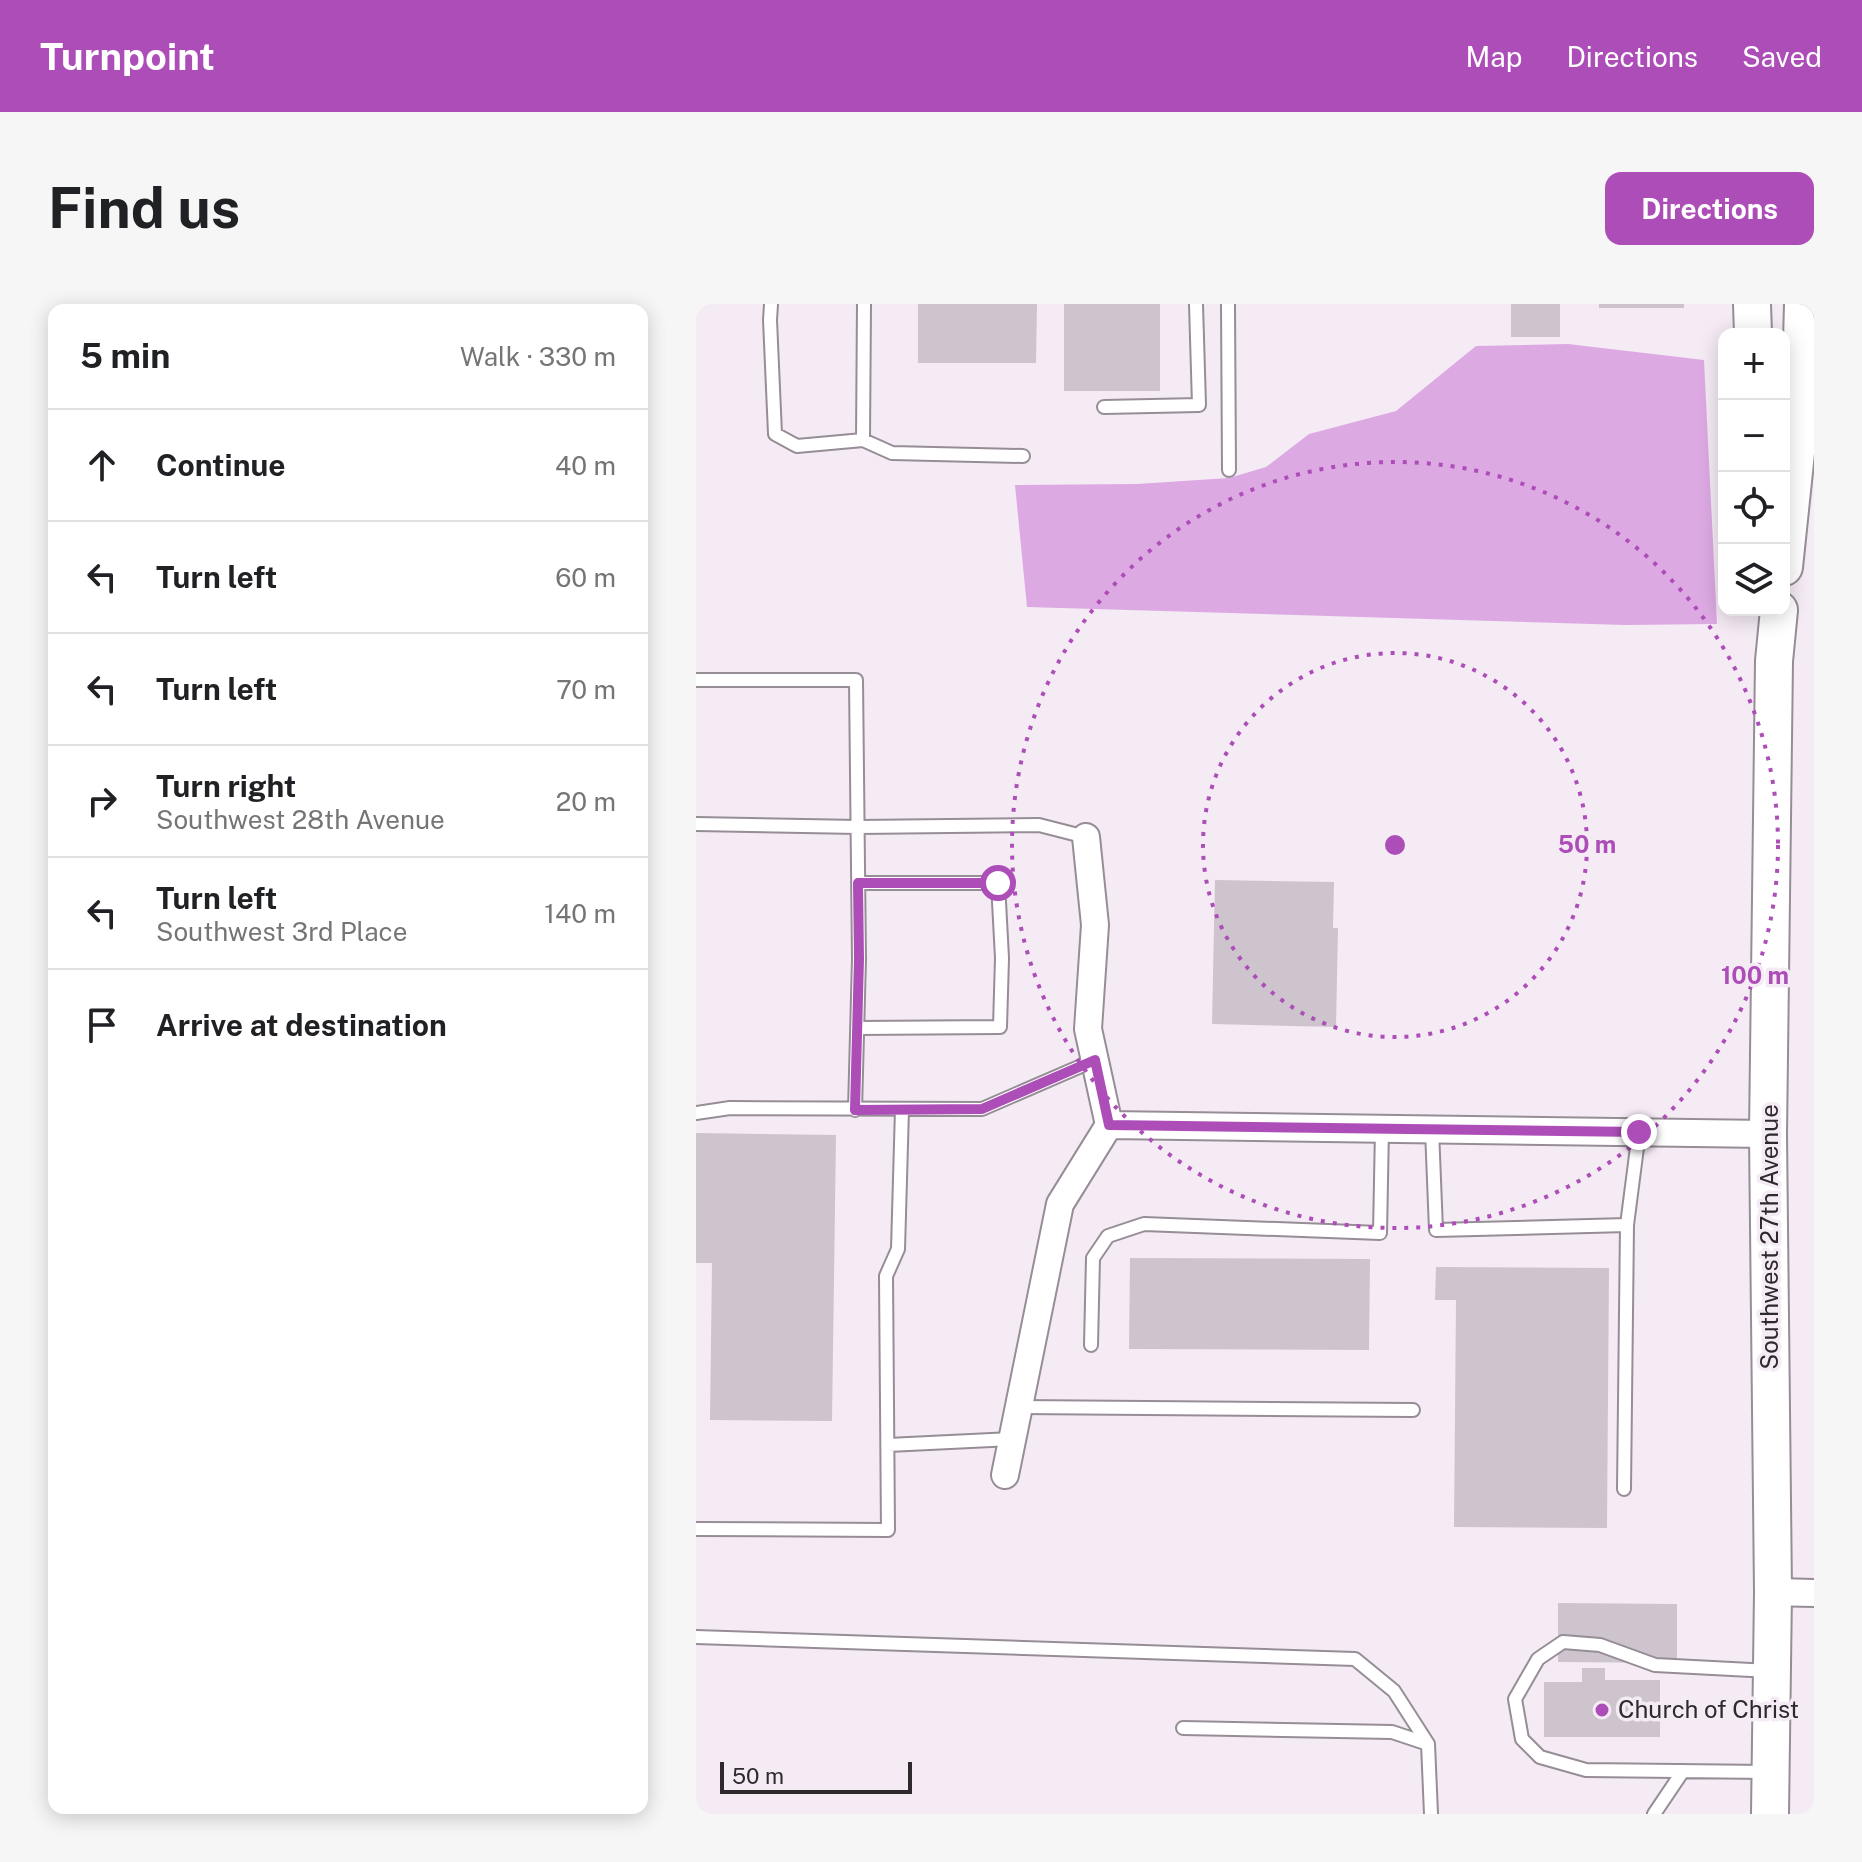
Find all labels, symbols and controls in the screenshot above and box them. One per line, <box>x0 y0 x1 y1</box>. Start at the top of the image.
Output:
text: Turnpoint <box>40 34 215 79</box>
text: Map <box>1466 40 1522 73</box>
text: Directions <box>1566 40 1698 73</box>
text: Saved <box>1742 40 1822 73</box>
button: Directions <box>1605 172 1814 245</box>
text: Find us <box>48 175 240 241</box>
map controls <box>1718 328 1790 616</box>
button: + <box>1718 328 1790 400</box>
text: 5 min <box>80 336 170 376</box>
text: Walk · 330 m <box>460 341 616 372</box>
button: − <box>1718 400 1790 472</box>
icon: ahead <box>80 443 124 487</box>
text: Continue <box>156 447 286 483</box>
text: 40 m <box>555 450 616 481</box>
button: locate <box>1718 472 1790 544</box>
button: layers <box>1718 544 1790 616</box>
icon: left <box>80 555 124 599</box>
text: Turn left <box>156 559 277 595</box>
text: 60 m <box>555 562 616 593</box>
icon: left <box>80 667 124 711</box>
text: Turn left <box>156 671 277 707</box>
text: 70 m <box>556 674 616 705</box>
text: Turn right <box>156 768 296 804</box>
icon: right <box>80 779 124 823</box>
text: 20 m <box>556 786 616 817</box>
text: Southwest 28th Avenue <box>156 804 445 835</box>
text: 50 m <box>1558 830 1616 858</box>
centre of rings <box>1381 831 1409 859</box>
route start <box>980 865 1016 901</box>
text: Turn left <box>156 880 277 916</box>
icon: left <box>80 891 124 935</box>
text: 140 m <box>544 898 616 929</box>
text: Southwest 3rd Place <box>156 916 407 947</box>
text: 100 m <box>1721 961 1789 989</box>
icon: arrive <box>80 1003 124 1047</box>
text: Arrive at destination <box>156 1007 447 1043</box>
street label: Southwest 27th Avenue <box>1755 1104 1783 1370</box>
route end <box>1621 1114 1657 1150</box>
place label: Church of Christ <box>1618 1695 1799 1723</box>
marker: Church of Christ <box>1593 1701 1611 1719</box>
scale bar <box>720 1758 912 1794</box>
text: 50 m <box>732 1763 784 1789</box>

